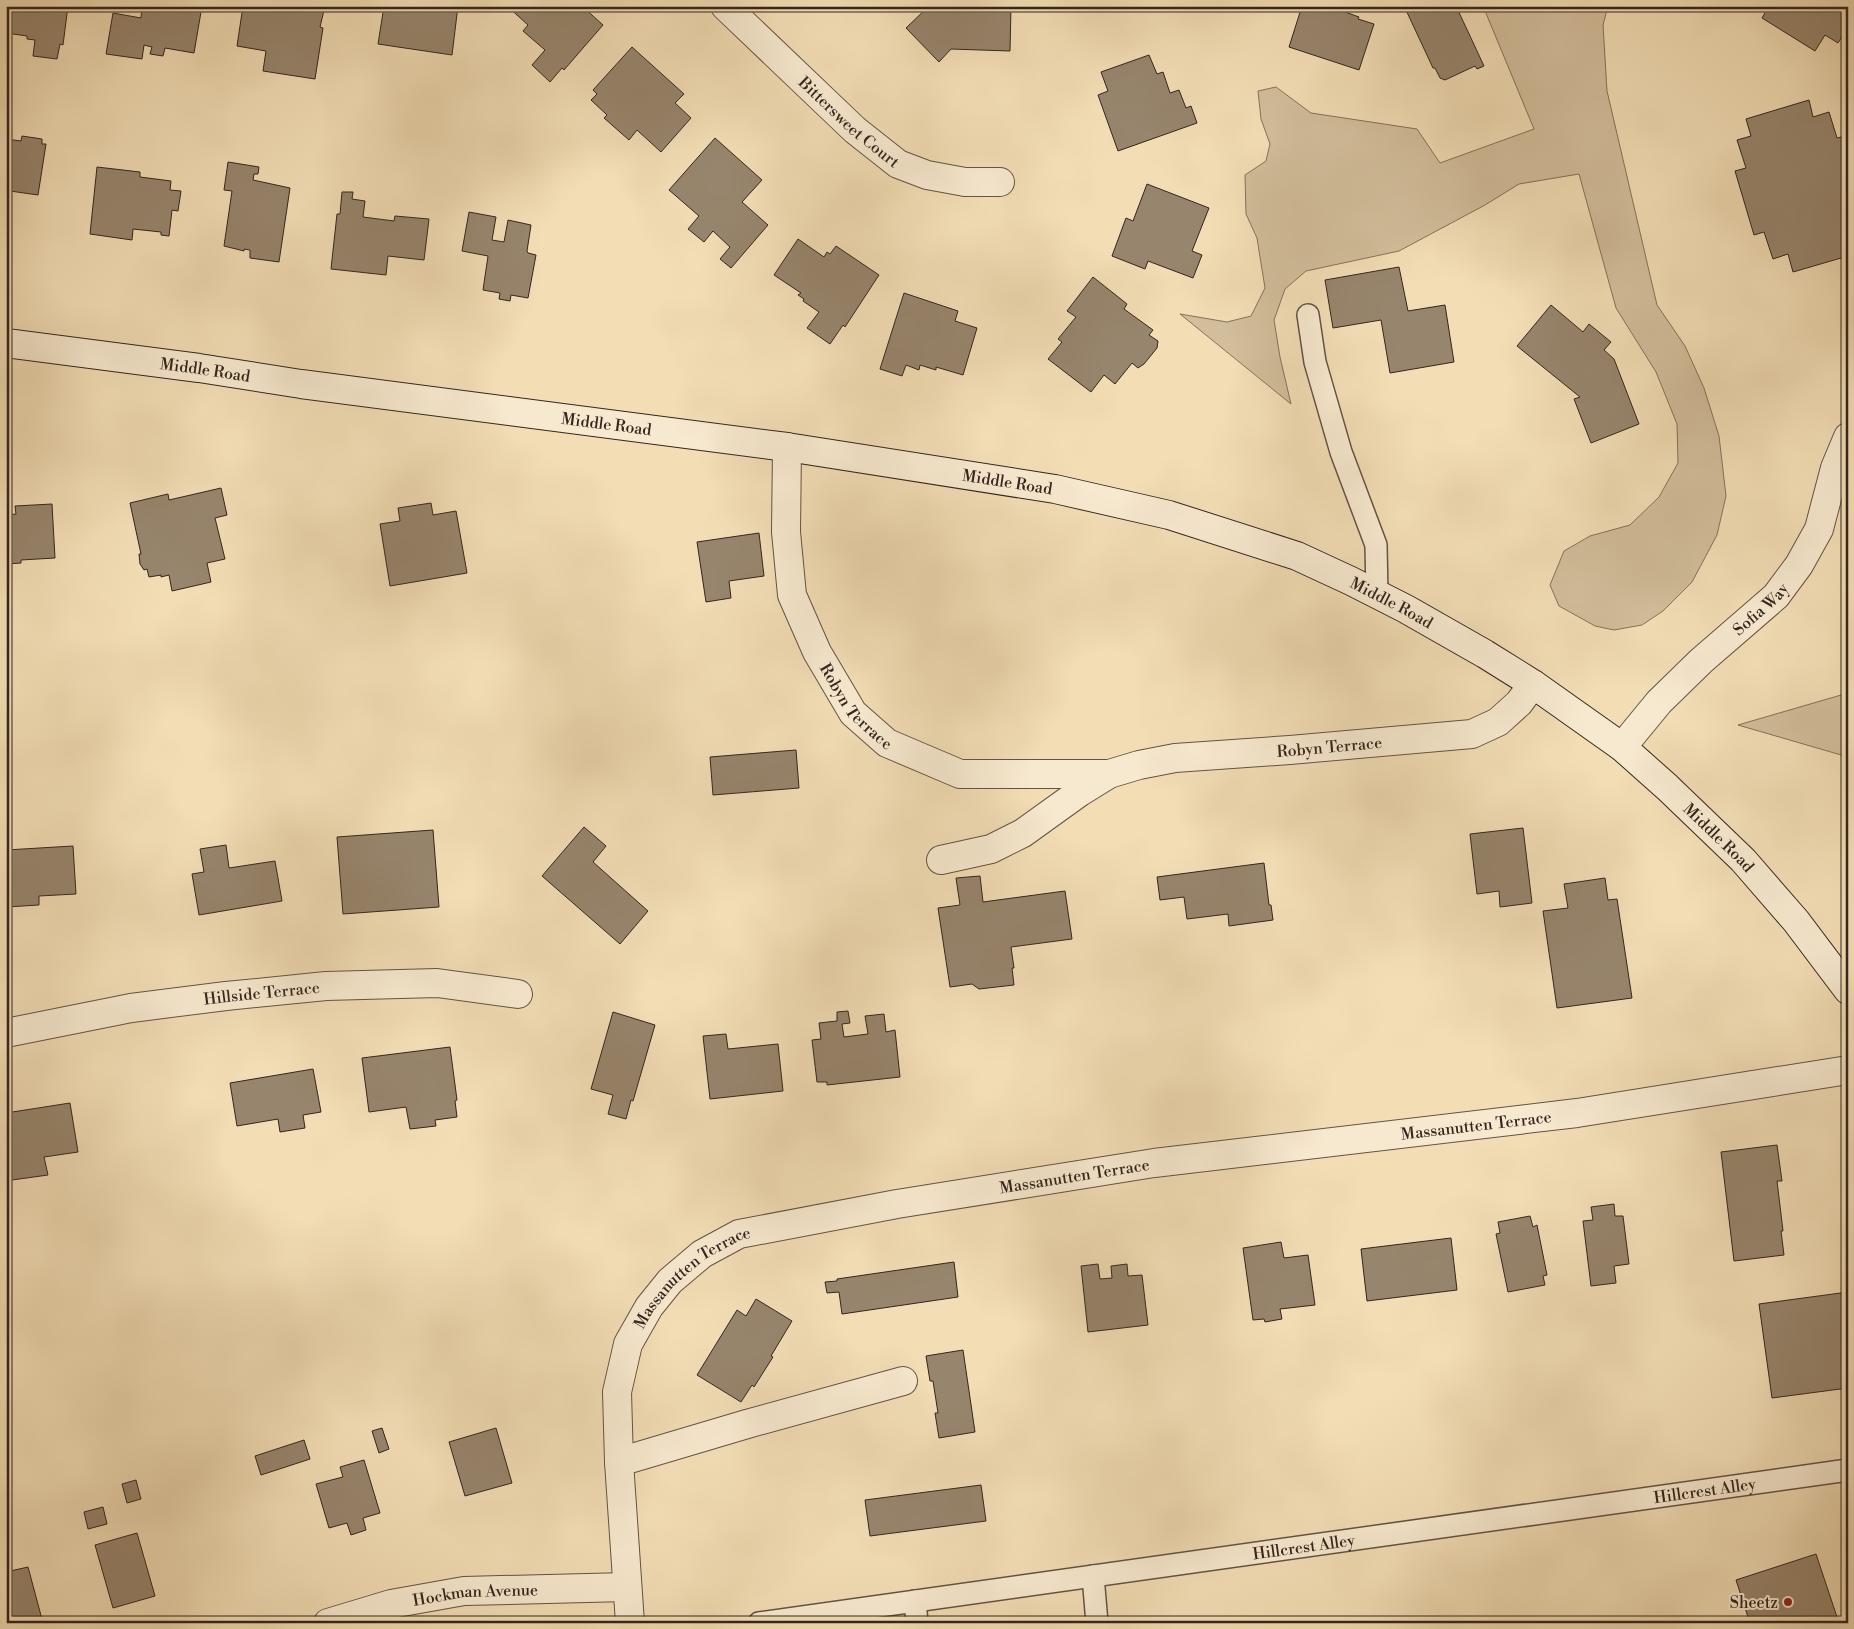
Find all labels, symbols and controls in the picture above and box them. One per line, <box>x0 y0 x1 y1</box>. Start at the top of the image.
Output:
street label: Bittersweet Court <box>793 72 904 173</box>
street label: Middle Road <box>159 354 252 387</box>
street label: Middle Road <box>560 409 653 440</box>
street label: Middle Road <box>961 466 1054 499</box>
street label: Middle Road <box>1346 573 1436 633</box>
street label: Sofia Way <box>1729 579 1793 640</box>
street label: Robyn Terrace <box>815 660 894 755</box>
street label: Robyn Terrace <box>1276 733 1383 762</box>
street label: Middle Road <box>1679 799 1758 877</box>
street label: Hillside Terrace <box>202 978 321 1010</box>
street label: Massanutten Terrace <box>1400 1107 1553 1145</box>
street label: Massanutten Terrace <box>998 1155 1151 1198</box>
street label: Massanutten Terrace <box>630 1223 752 1332</box>
street label: Hillcrest Alley <box>1652 1474 1757 1508</box>
street label: Hillcrest Alley <box>1251 1530 1356 1565</box>
street label: Hockman Avenue <box>411 1580 538 1611</box>
place label: Sheetz <box>1730 1593 1778 1613</box>
marker: Sheetz <box>1782 1596 1794 1608</box>

